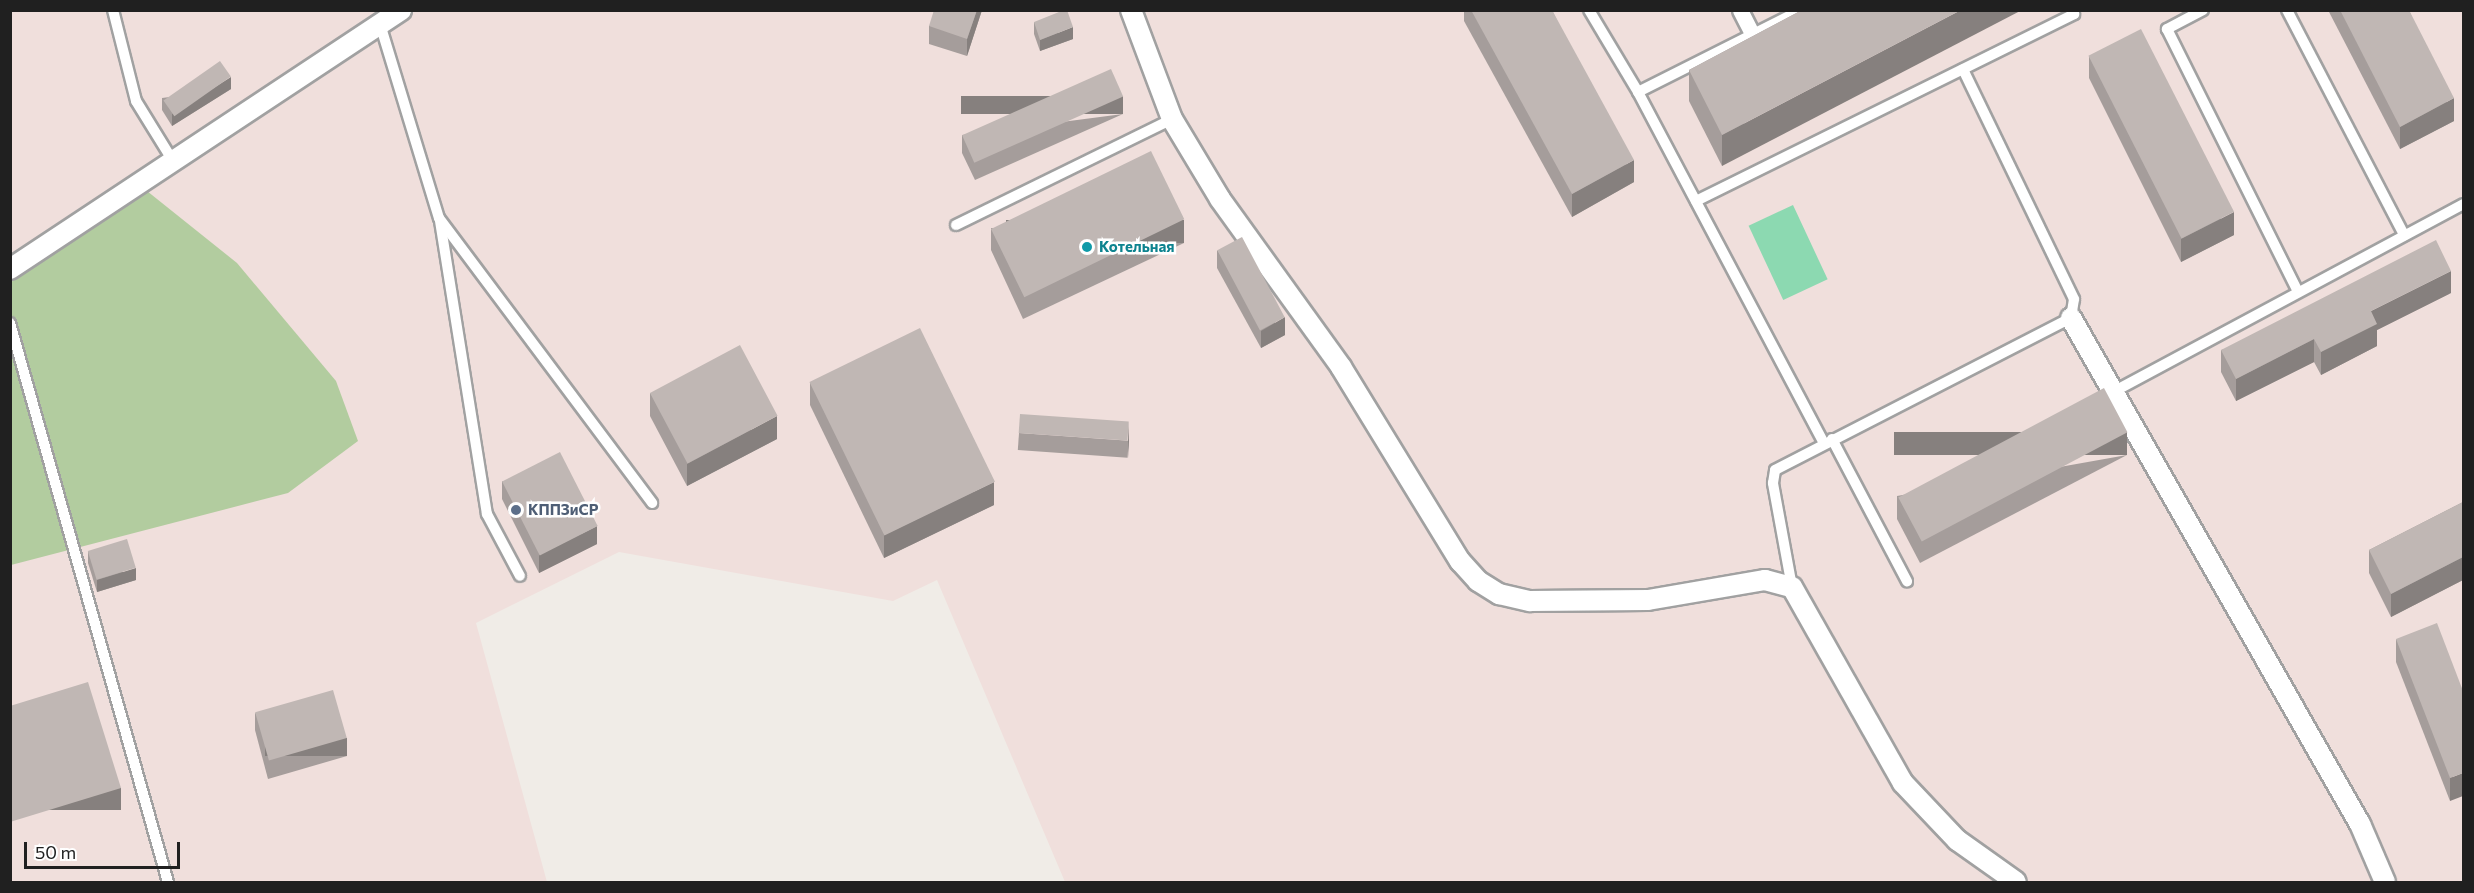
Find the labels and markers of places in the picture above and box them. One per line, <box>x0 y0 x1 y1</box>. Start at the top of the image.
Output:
place label: Котельная <box>1099 238 1175 256</box>
marker: Котельная <box>1080 240 1094 254</box>
place label: КППЗиСР <box>528 501 598 519</box>
marker: КППЗиСР <box>509 503 523 517</box>

